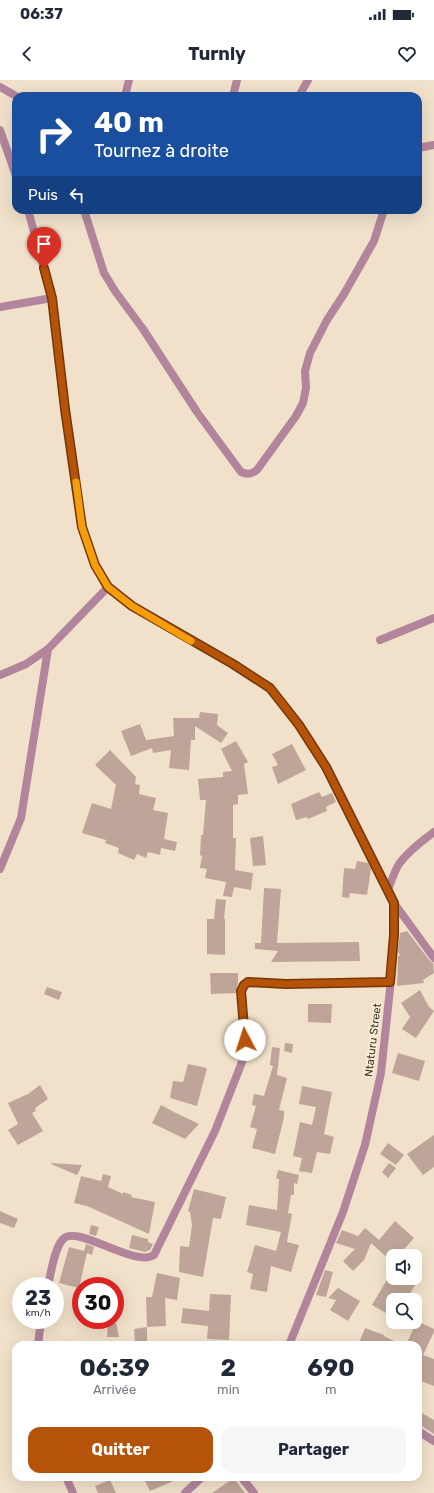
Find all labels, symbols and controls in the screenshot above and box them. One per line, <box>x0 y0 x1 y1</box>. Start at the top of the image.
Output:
text: 06:37 <box>20 5 63 23</box>
icon: back <box>16 43 38 65</box>
text: Turnly <box>188 43 246 65</box>
icon: heart <box>396 43 418 65</box>
text: 40 m <box>94 106 164 139</box>
icon: right <box>28 108 80 160</box>
text: Tournez à droite <box>94 140 229 162</box>
icon: left <box>66 184 88 206</box>
text: Puis <box>28 186 58 204</box>
pin <box>27 227 61 268</box>
icon: arrive <box>33 233 55 255</box>
street label: Ntaturu Street <box>362 1002 384 1078</box>
position arrow <box>224 1019 266 1061</box>
map controls <box>386 1249 422 1329</box>
button: sound <box>386 1249 422 1285</box>
speed limit sign: 30 <box>72 1277 124 1329</box>
text: 23 <box>25 1286 51 1310</box>
button: search <box>386 1293 422 1329</box>
text: km/h <box>26 1307 50 1319</box>
text: 06:39 <box>79 1354 150 1382</box>
text: 2 <box>221 1354 236 1382</box>
text: 690 <box>307 1354 354 1382</box>
text: Arrivée <box>93 1382 136 1397</box>
text: min <box>217 1382 240 1397</box>
text: m <box>325 1382 337 1397</box>
button: Quitter <box>28 1427 213 1473</box>
button: Partager <box>221 1427 406 1473</box>

